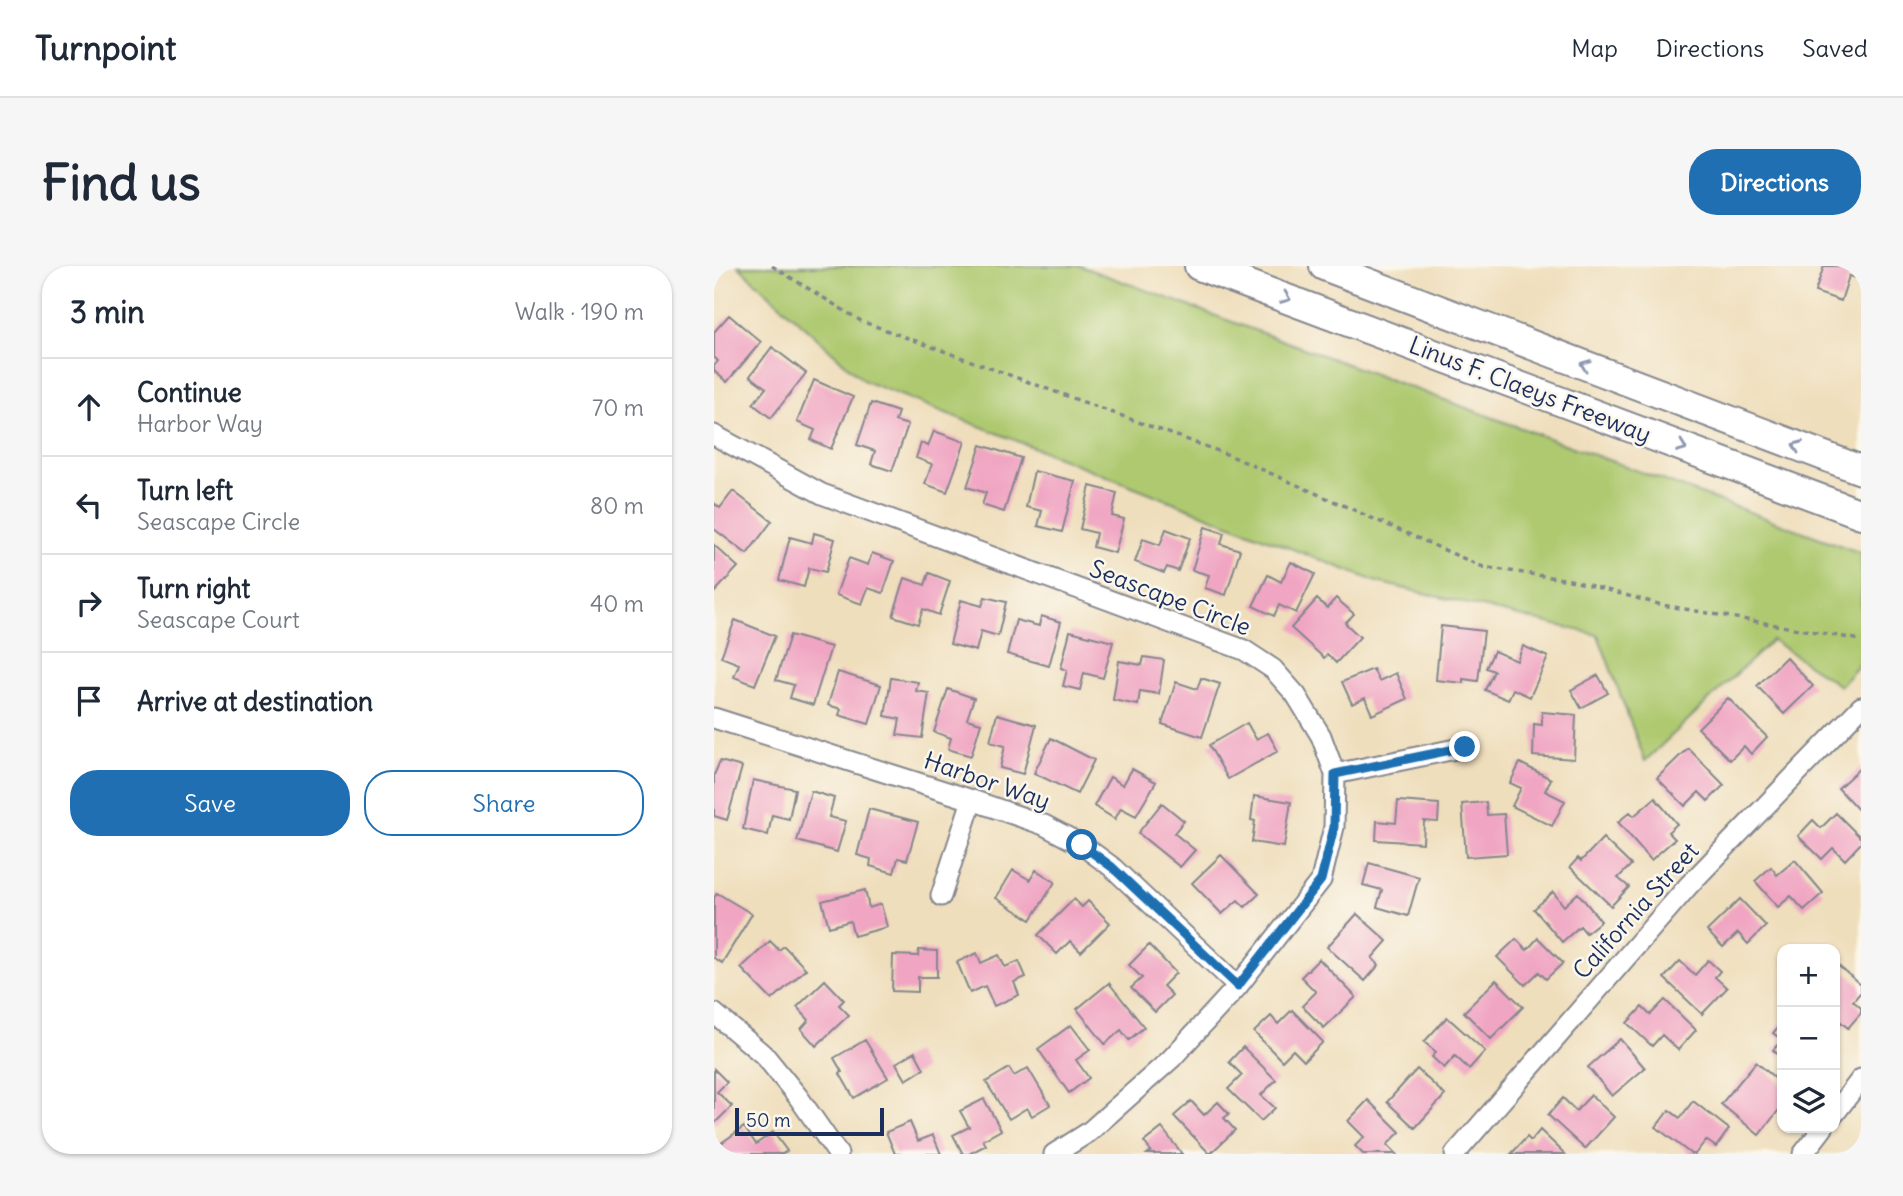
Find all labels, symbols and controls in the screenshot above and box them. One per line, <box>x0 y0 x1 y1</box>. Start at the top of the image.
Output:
text: Turnpoint <box>35 27 176 69</box>
text: Map <box>1571 33 1618 63</box>
text: Directions <box>1656 33 1764 63</box>
text: Saved <box>1802 33 1868 63</box>
button: Directions <box>1689 149 1861 215</box>
text: Find us <box>42 152 200 213</box>
one-way arrow <box>1279 290 1291 304</box>
text: 3 min <box>70 293 145 331</box>
text: Walk · 190 m <box>515 297 644 326</box>
street label: Linus F. Claeys Freeway <box>1405 329 1656 449</box>
one-way arrow <box>1579 359 1591 373</box>
text: Continue <box>137 376 242 409</box>
icon: ahead <box>70 388 108 426</box>
text: 70 m <box>592 393 644 422</box>
text: Harbor Way <box>137 409 263 438</box>
one-way arrow <box>1676 439 1688 453</box>
one-way arrow <box>1792 440 1804 454</box>
text: Turn left <box>137 474 233 507</box>
icon: left <box>70 486 108 524</box>
text: 80 m <box>590 491 644 520</box>
text: Seascape Circle <box>137 507 300 536</box>
street label: Seascape Circle <box>1086 553 1255 642</box>
text: Turn right <box>137 572 250 605</box>
icon: right <box>70 584 108 622</box>
text: 40 m <box>590 589 644 618</box>
text: Seascape Court <box>137 605 300 634</box>
icon: arrive <box>70 682 108 720</box>
text: Arrive at destination <box>137 685 373 718</box>
route end <box>1449 731 1480 762</box>
street label: Harbor Way <box>920 745 1054 816</box>
button: Save <box>70 770 350 836</box>
button: Share <box>364 770 644 836</box>
route start <box>1066 829 1097 860</box>
street label: California Street <box>1566 836 1704 985</box>
map controls <box>1777 944 1840 1133</box>
button: + <box>1777 944 1840 1007</box>
button: − <box>1777 1007 1840 1070</box>
button: layers <box>1777 1070 1840 1133</box>
scale bar <box>735 1105 884 1137</box>
text: 50 m <box>746 1108 791 1132</box>

